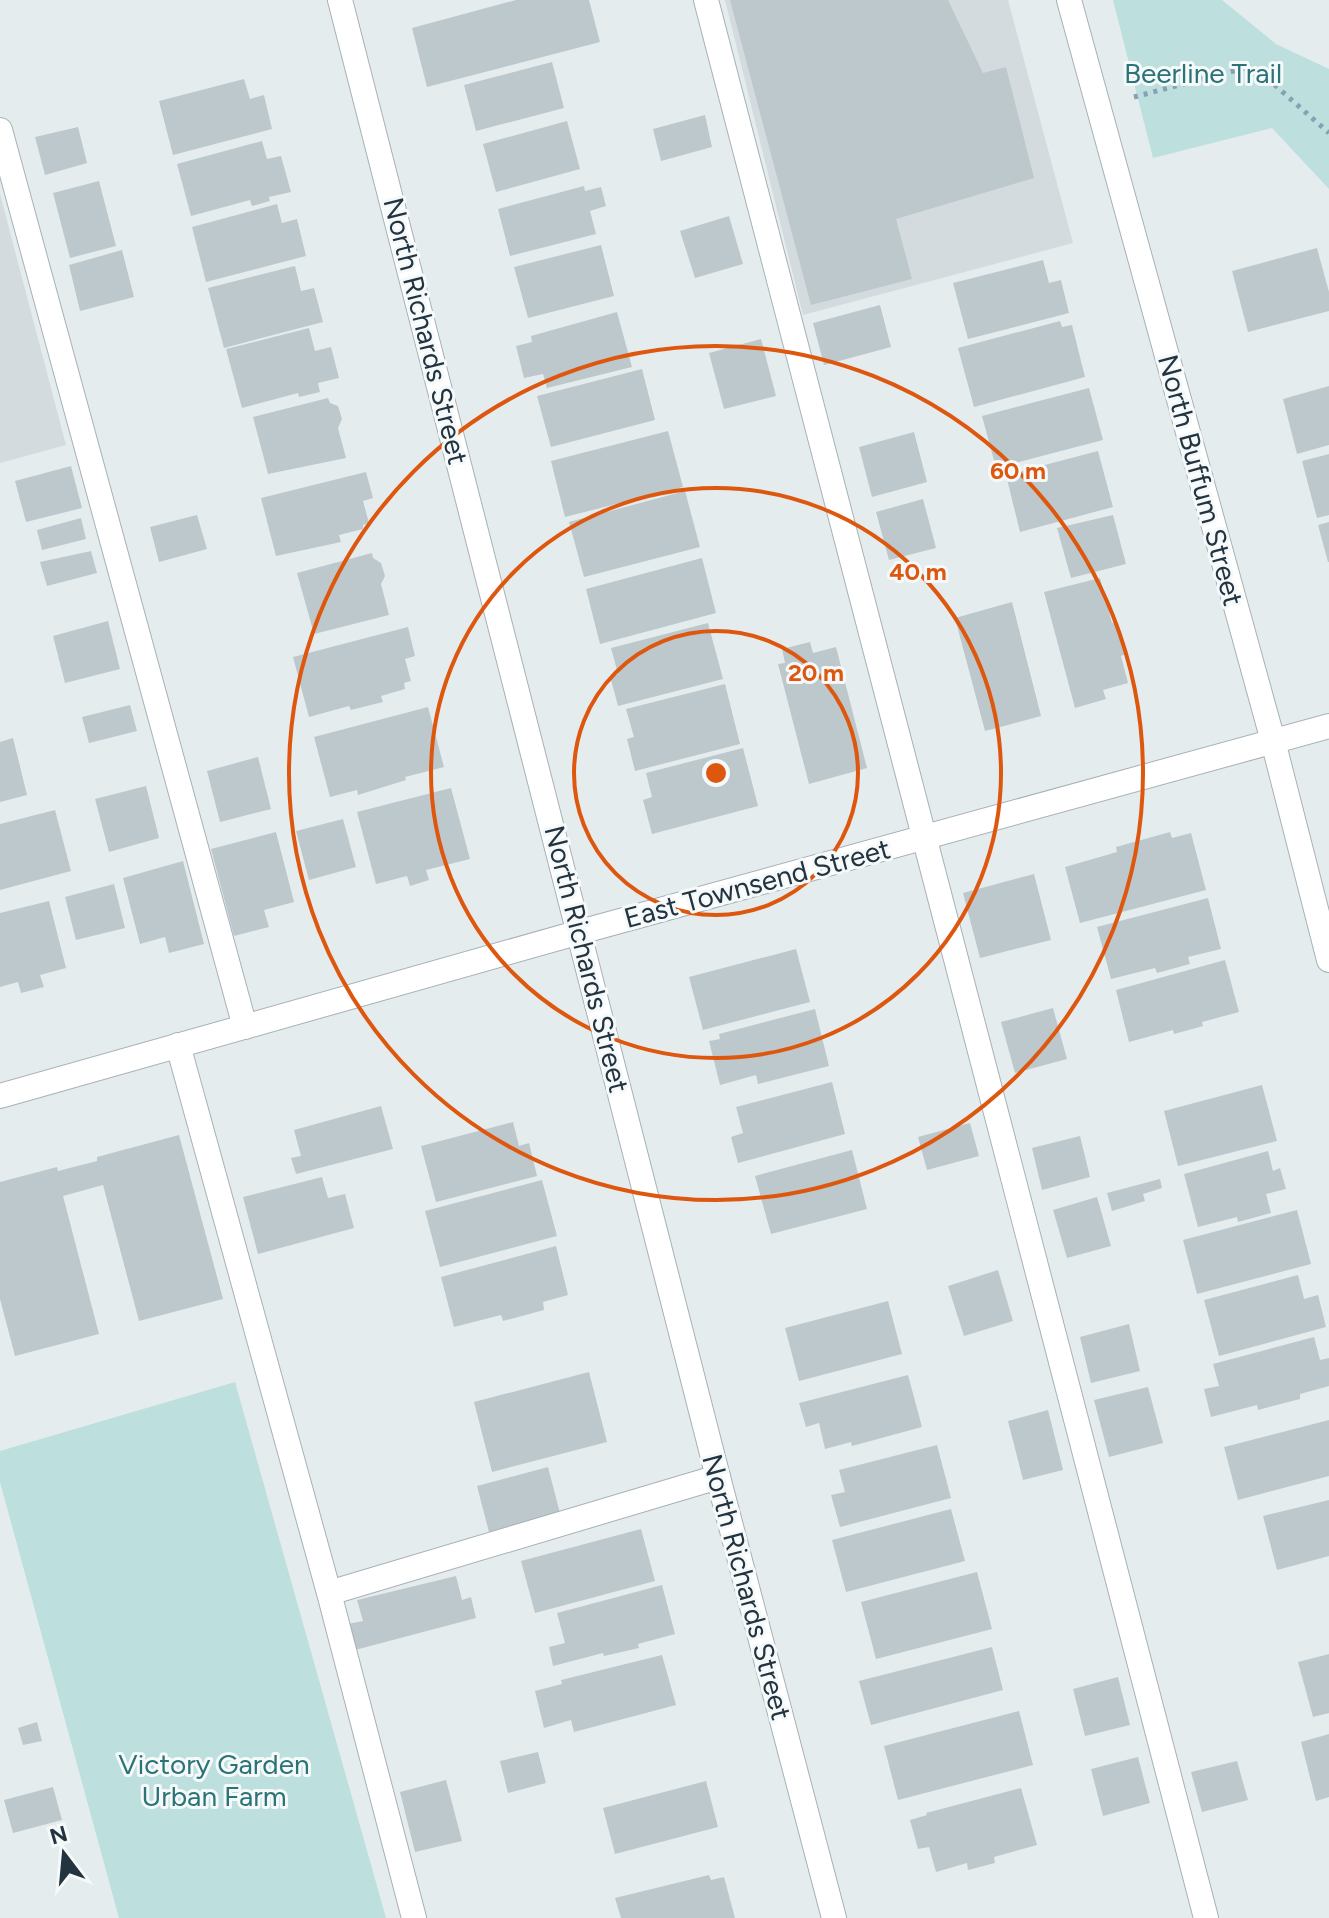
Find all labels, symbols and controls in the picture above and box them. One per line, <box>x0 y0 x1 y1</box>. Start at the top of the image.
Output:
park label: Beerline Trail <box>1124 56 1282 90</box>
street label: North Richards Street <box>376 194 476 468</box>
street label: North Buffum Street <box>1151 351 1251 609</box>
text: 60 m <box>990 456 1046 485</box>
text: 40 m <box>889 557 947 586</box>
text: 20 m <box>788 658 844 687</box>
centre of rings <box>702 759 730 787</box>
street label: North Richards Street <box>537 822 637 1096</box>
street label: East Townsend Street <box>620 831 894 935</box>
street label: North Richards Street <box>695 1450 799 1724</box>
park label: Victory Garden Urban Farm <box>118 1747 310 1813</box>
north arrow <box>24 1814 104 1894</box>
text: N <box>47 1820 71 1851</box>

